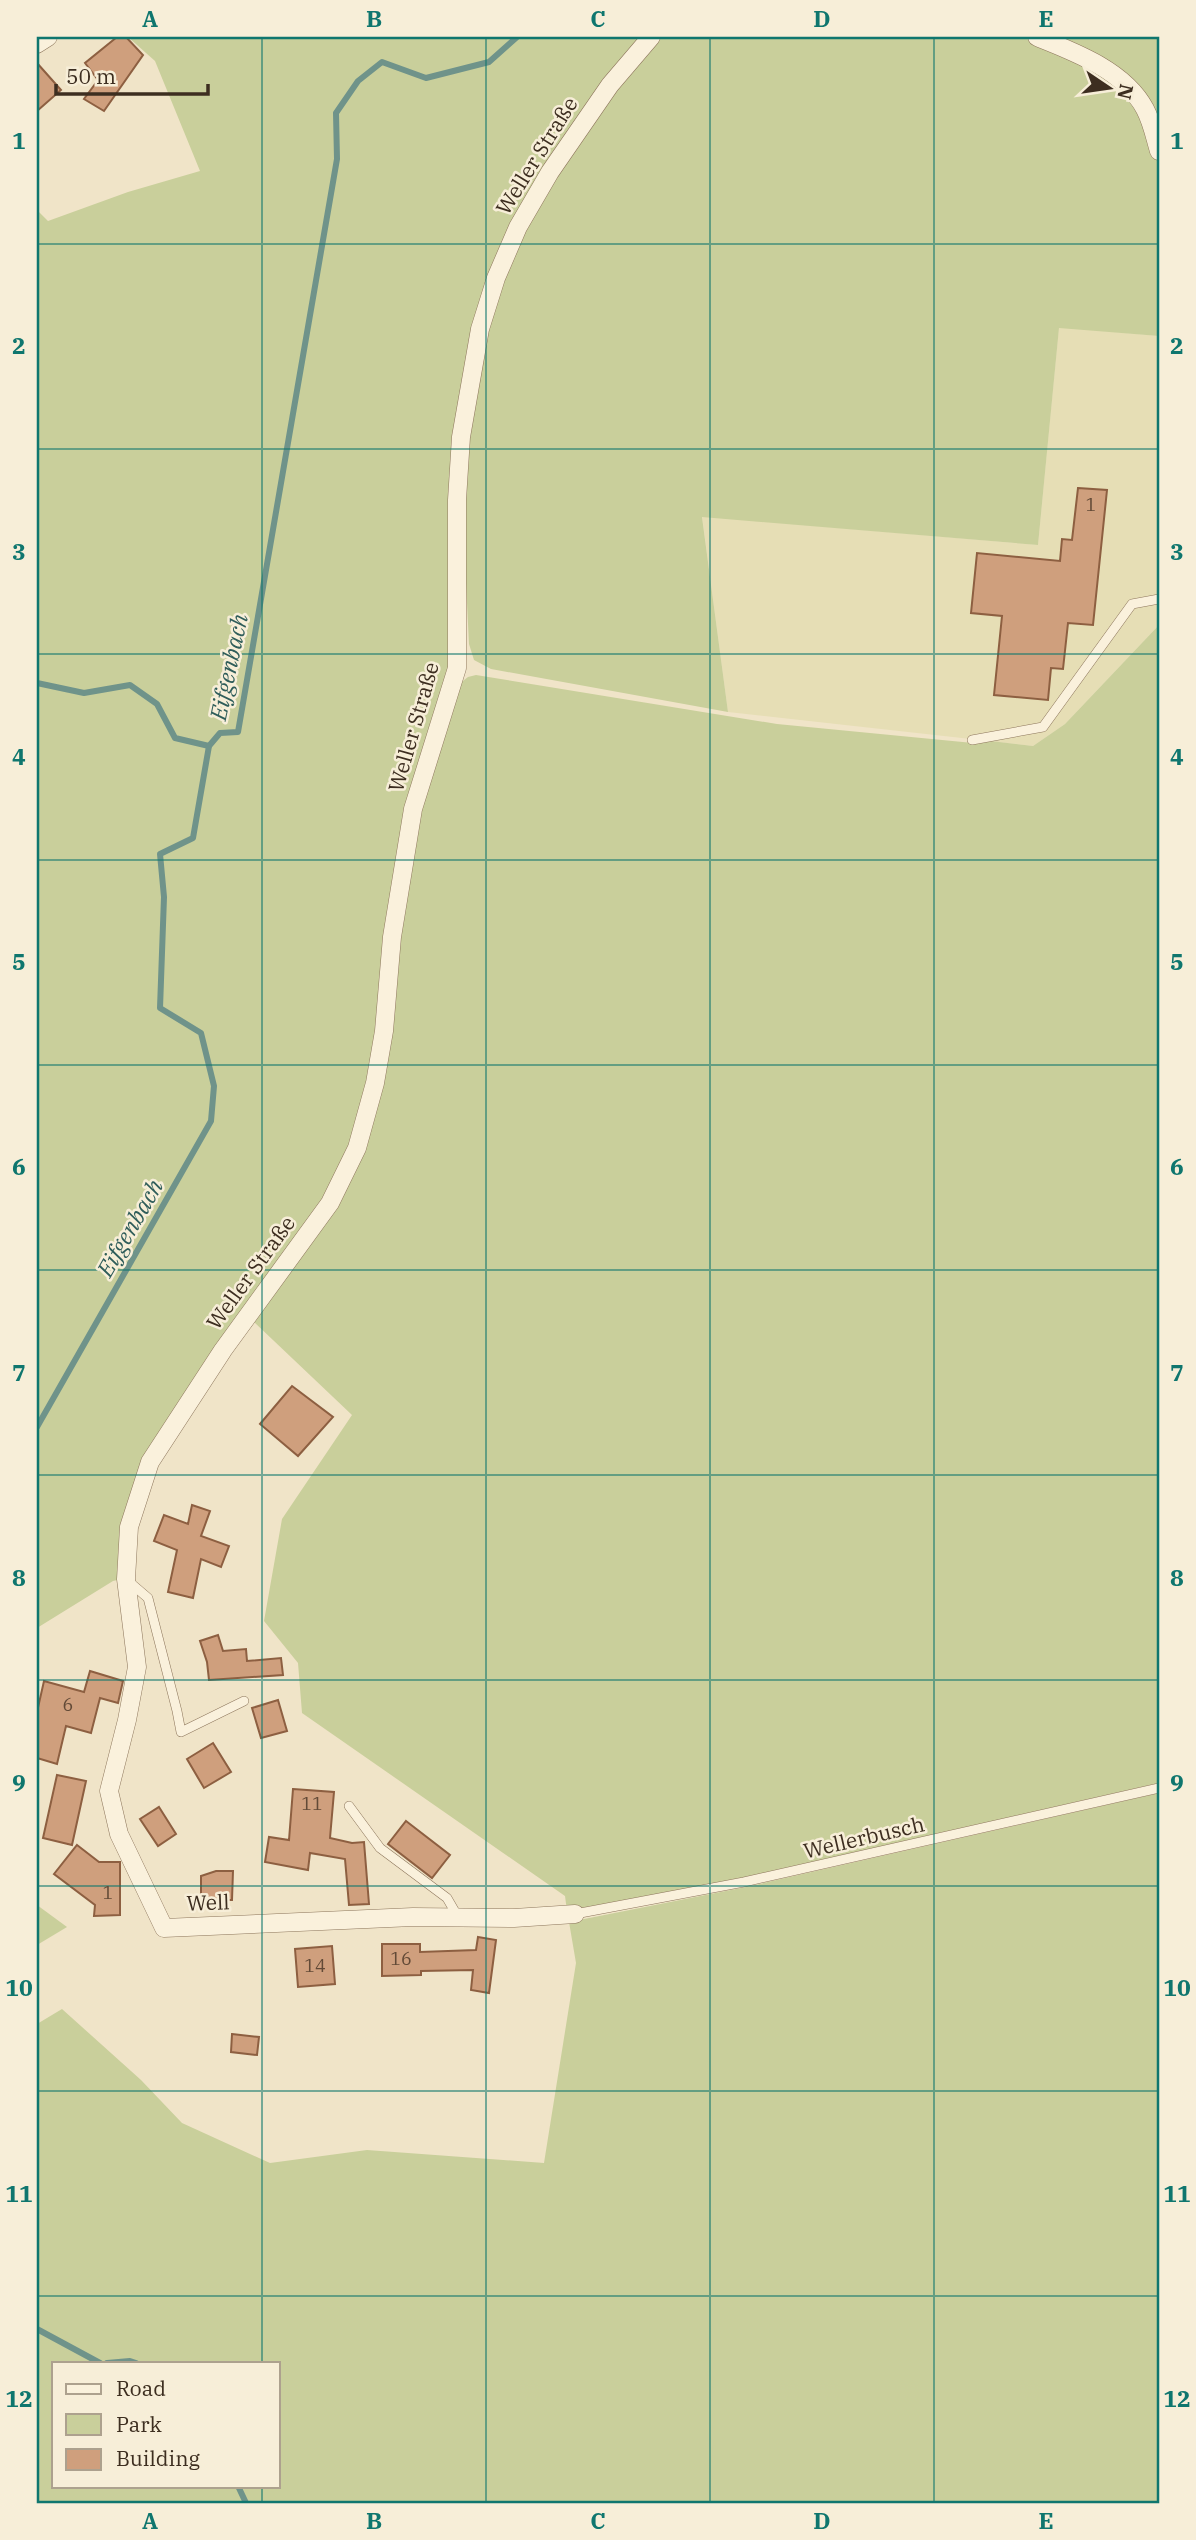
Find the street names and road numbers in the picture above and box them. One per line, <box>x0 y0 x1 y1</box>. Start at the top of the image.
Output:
street label: Weller Straße <box>489 91 584 220</box>
street label: Weller Straße <box>381 658 445 795</box>
street label: Weller Straße <box>200 1210 301 1335</box>
street label: Wellerbusch <box>800 1809 927 1865</box>
street label: Well <box>186 1887 230 1917</box>

